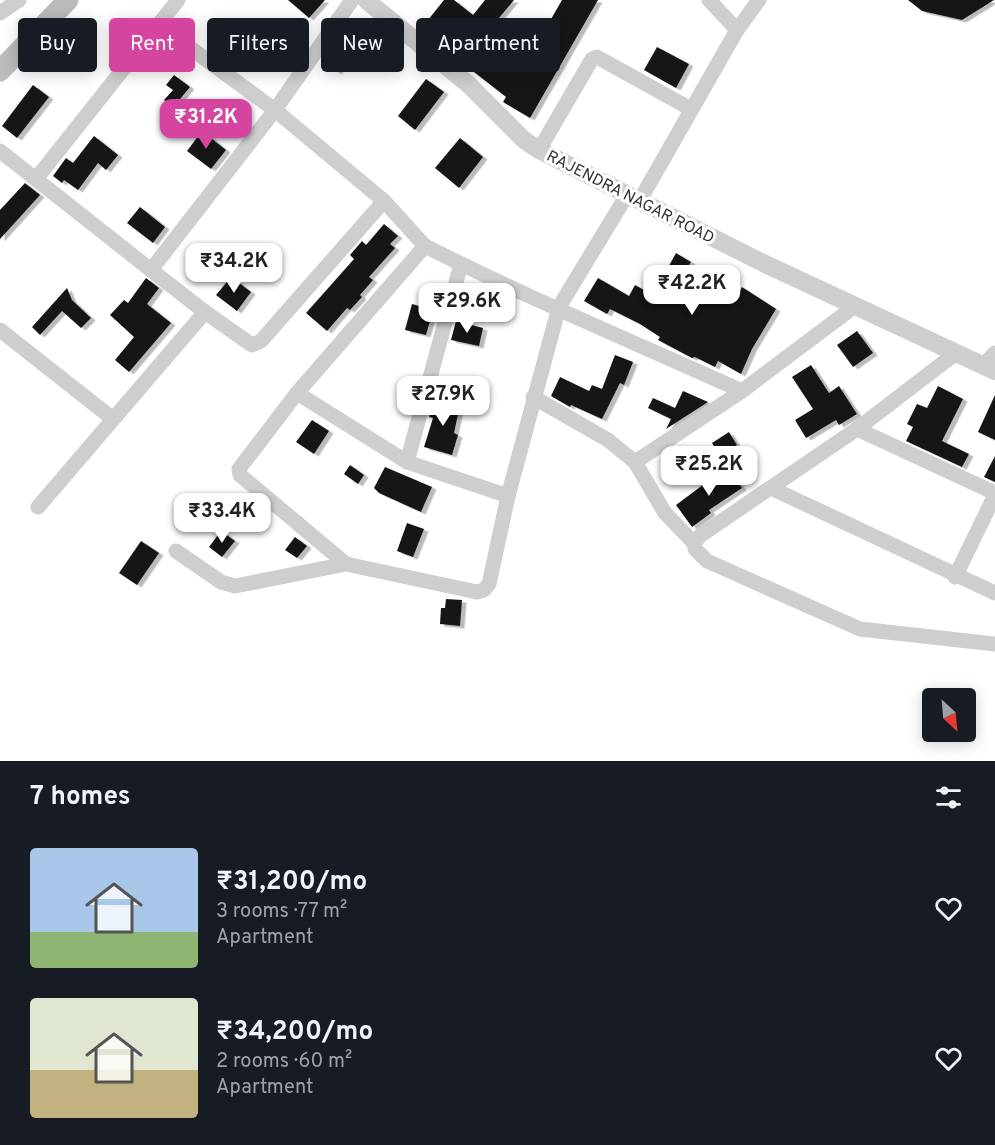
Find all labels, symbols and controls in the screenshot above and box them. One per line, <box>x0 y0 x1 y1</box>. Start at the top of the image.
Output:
chip: Buy <box>18 18 97 72</box>
chip: Rent <box>109 18 195 72</box>
chip: Filters <box>207 18 309 72</box>
chip: New <box>321 18 404 72</box>
chip: Apartment <box>416 18 560 72</box>
pin: ₹31.2K <box>157 99 255 150</box>
text: ₹31.2K <box>174 105 238 131</box>
street label: RAJENDRA NAGAR ROAD <box>543 147 717 249</box>
pin: ₹34.2K <box>185 243 283 294</box>
text: ₹34.2K <box>199 249 269 275</box>
pin: ₹42.2K <box>643 265 741 316</box>
text: ₹42.2K <box>657 271 727 297</box>
pin: ₹29.6K <box>418 283 516 334</box>
text: ₹29.6K <box>433 289 501 315</box>
pin: ₹27.9K <box>394 376 492 427</box>
text: ₹27.9K <box>411 382 475 408</box>
pin: ₹25.2K <box>660 446 758 497</box>
text: ₹25.2K <box>675 452 743 478</box>
pin: ₹33.4K <box>173 493 271 544</box>
text: ₹33.4K <box>188 499 256 525</box>
north arrow <box>922 688 976 742</box>
map controls <box>922 688 976 742</box>
text: 7 homes <box>30 781 130 814</box>
icon: filters <box>932 781 965 814</box>
text: ₹31,200/mo <box>216 866 367 899</box>
icon: home <box>78 872 150 944</box>
icon: heart <box>932 892 965 925</box>
text: 3 rooms · 77 m² <box>216 899 347 925</box>
text: Apartment <box>216 925 314 951</box>
text: ₹34,200/mo <box>216 1016 373 1049</box>
icon: home <box>78 1022 150 1094</box>
icon: heart <box>932 1042 965 1075</box>
text: 2 rooms · 60 m² <box>216 1049 352 1075</box>
text: Apartment <box>216 1075 314 1101</box>

